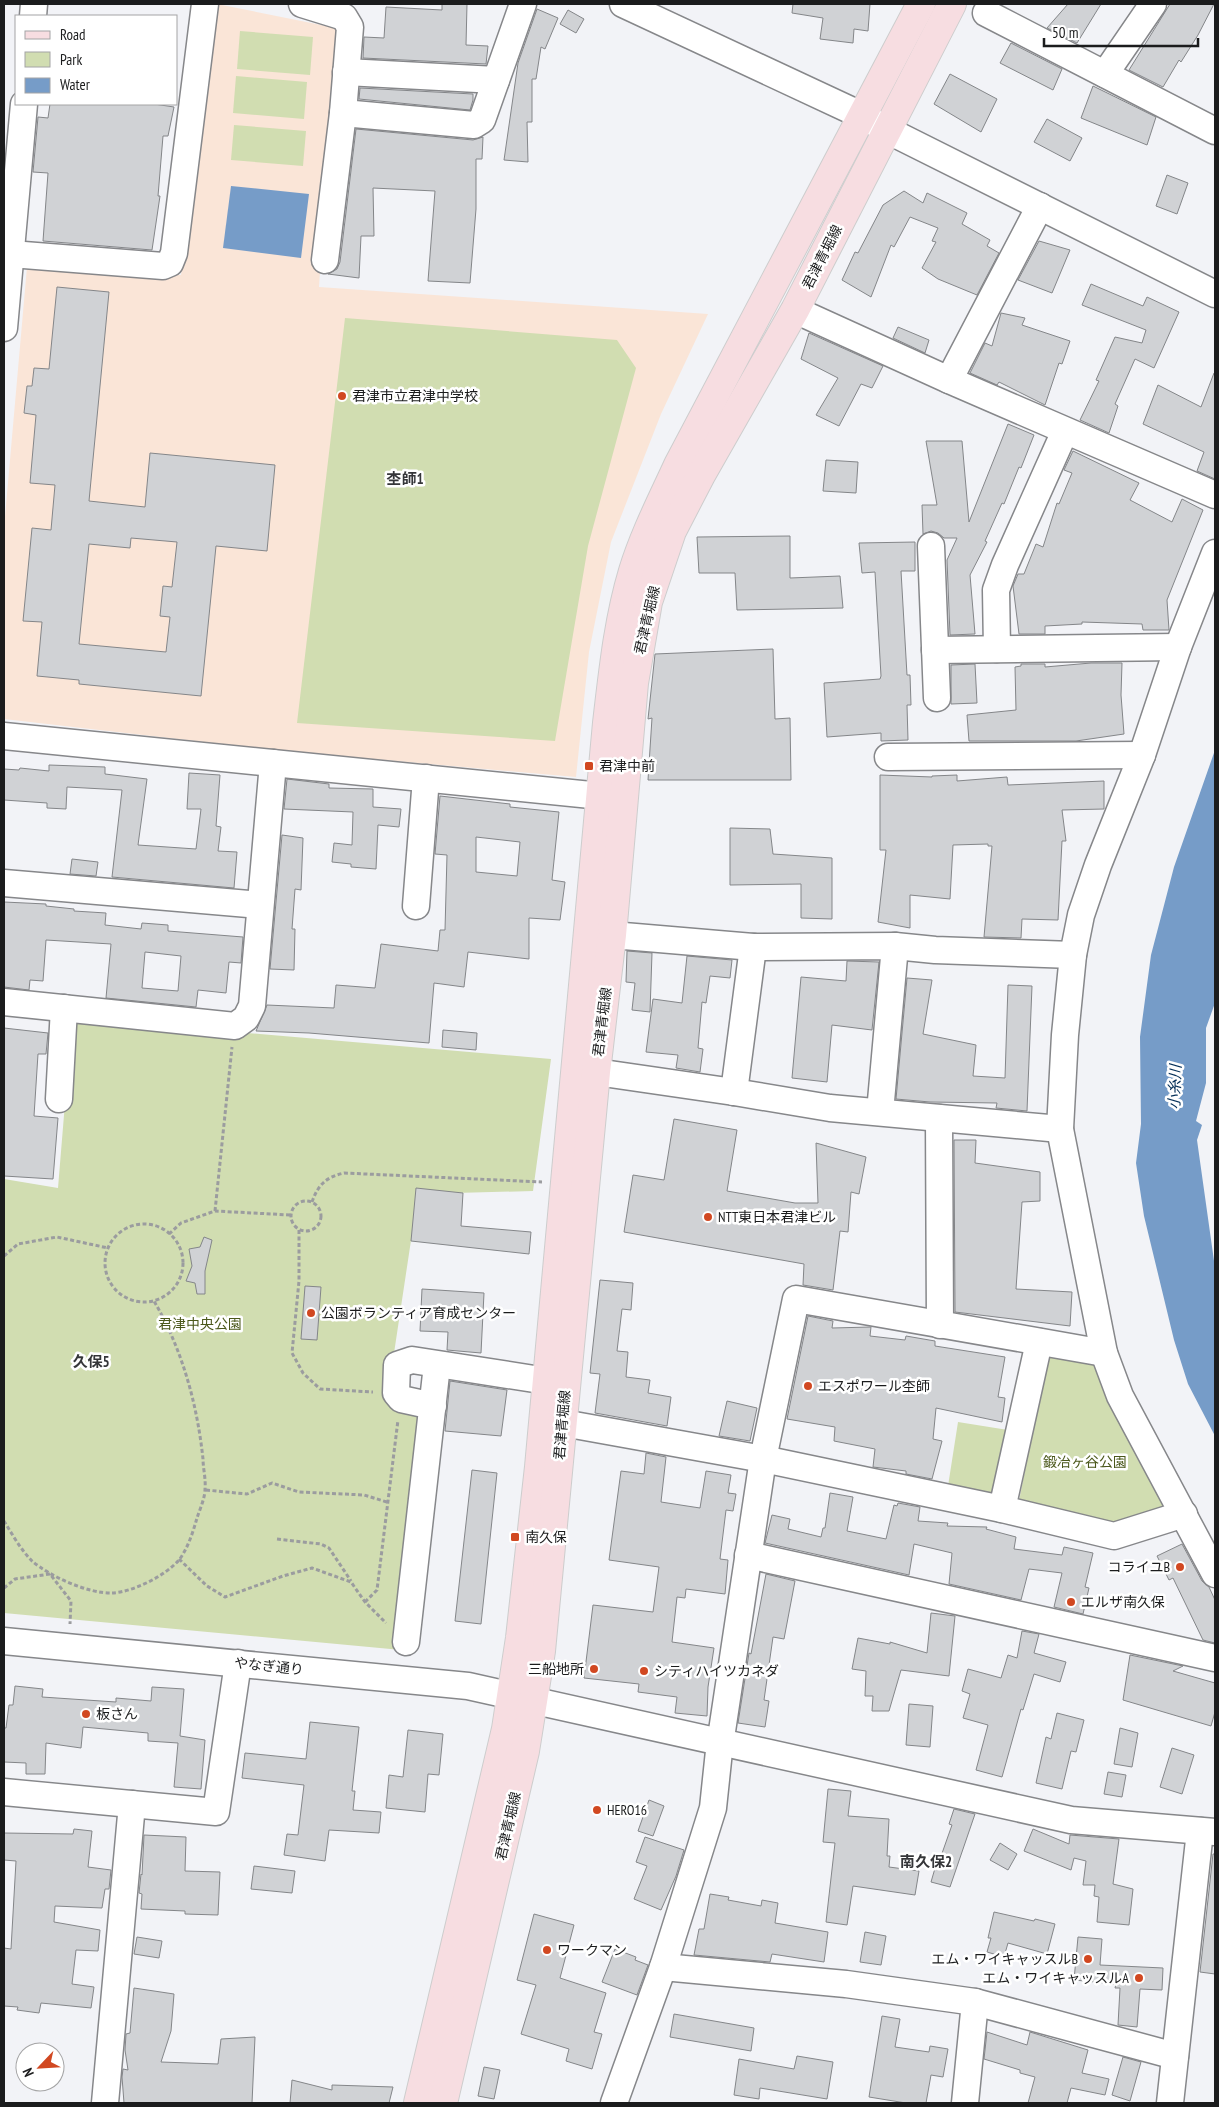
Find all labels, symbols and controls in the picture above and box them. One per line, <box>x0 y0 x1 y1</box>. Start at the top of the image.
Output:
legend <box>15 15 178 105</box>
scale bar <box>1044 15 1198 47</box>
text: 50 m <box>1052 23 1078 42</box>
text: Road <box>60 25 86 44</box>
text: Park <box>60 50 82 69</box>
text: Water <box>60 75 91 94</box>
street label: 君津青堀線 <box>798 222 846 292</box>
place label: 君津市立君津中学校 <box>352 387 478 405</box>
marker: 君津市立君津中学校 <box>336 390 348 402</box>
district label: 杢師1 <box>386 469 424 488</box>
street label: 君津青堀線 <box>630 584 664 656</box>
place label: 君津中前 <box>599 757 655 775</box>
marker: 君津中前 <box>583 760 595 772</box>
street label: 君津青堀線 <box>589 986 615 1058</box>
water label: 小糸川 <box>1164 1062 1185 1110</box>
place label: NTT東日本君津ビル <box>718 1208 836 1226</box>
marker: NTT東日本君津ビル <box>702 1211 714 1223</box>
place label: 公園ボランティア育成センター <box>321 1304 516 1322</box>
marker: 公園ボランティア育成センター <box>305 1307 317 1319</box>
park label: 君津中央公園 <box>158 1315 242 1333</box>
district label: 久保5 <box>72 1352 110 1371</box>
place label: エスポワール杢師 <box>818 1377 930 1395</box>
marker: エスポワール杢師 <box>802 1380 814 1392</box>
street label: 君津青堀線 <box>550 1389 574 1461</box>
park label: 鍛冶ヶ谷公園 <box>1043 1453 1127 1471</box>
place label: 南久保 <box>525 1528 567 1546</box>
marker: 南久保 <box>509 1531 521 1543</box>
place label: コライユB <box>1108 1558 1170 1576</box>
marker: コライユB <box>1174 1561 1186 1573</box>
place label: エルザ南久保 <box>1081 1593 1165 1611</box>
marker: エルザ南久保 <box>1065 1596 1077 1608</box>
street label: やなぎ通り <box>233 1653 305 1679</box>
place label: 三船地所 <box>528 1660 584 1678</box>
place label: シティハイツカネダ <box>654 1662 779 1680</box>
marker: 三船地所 <box>588 1663 600 1675</box>
marker: シティハイツカネダ <box>638 1665 650 1677</box>
place label: 板さん <box>96 1705 138 1723</box>
marker: 板さん <box>80 1708 92 1720</box>
street label: 君津青堀線 <box>491 1790 525 1862</box>
place label: HERO16 <box>607 1801 647 1819</box>
marker: HERO16 <box>591 1804 603 1816</box>
district label: 南久保2 <box>900 1852 952 1871</box>
place label: ワークマン <box>557 1941 627 1959</box>
marker: ワークマン <box>541 1944 553 1956</box>
place label: エム・ワイキャッスルB <box>931 1950 1078 1968</box>
marker: エム・ワイキャッスルB <box>1082 1953 1094 1965</box>
place label: エム・ワイキャッスルA <box>982 1969 1129 1987</box>
marker: エム・ワイキャッスルA <box>1133 1972 1145 1984</box>
north arrow <box>15 2042 65 2092</box>
text: N <box>18 2065 38 2080</box>

